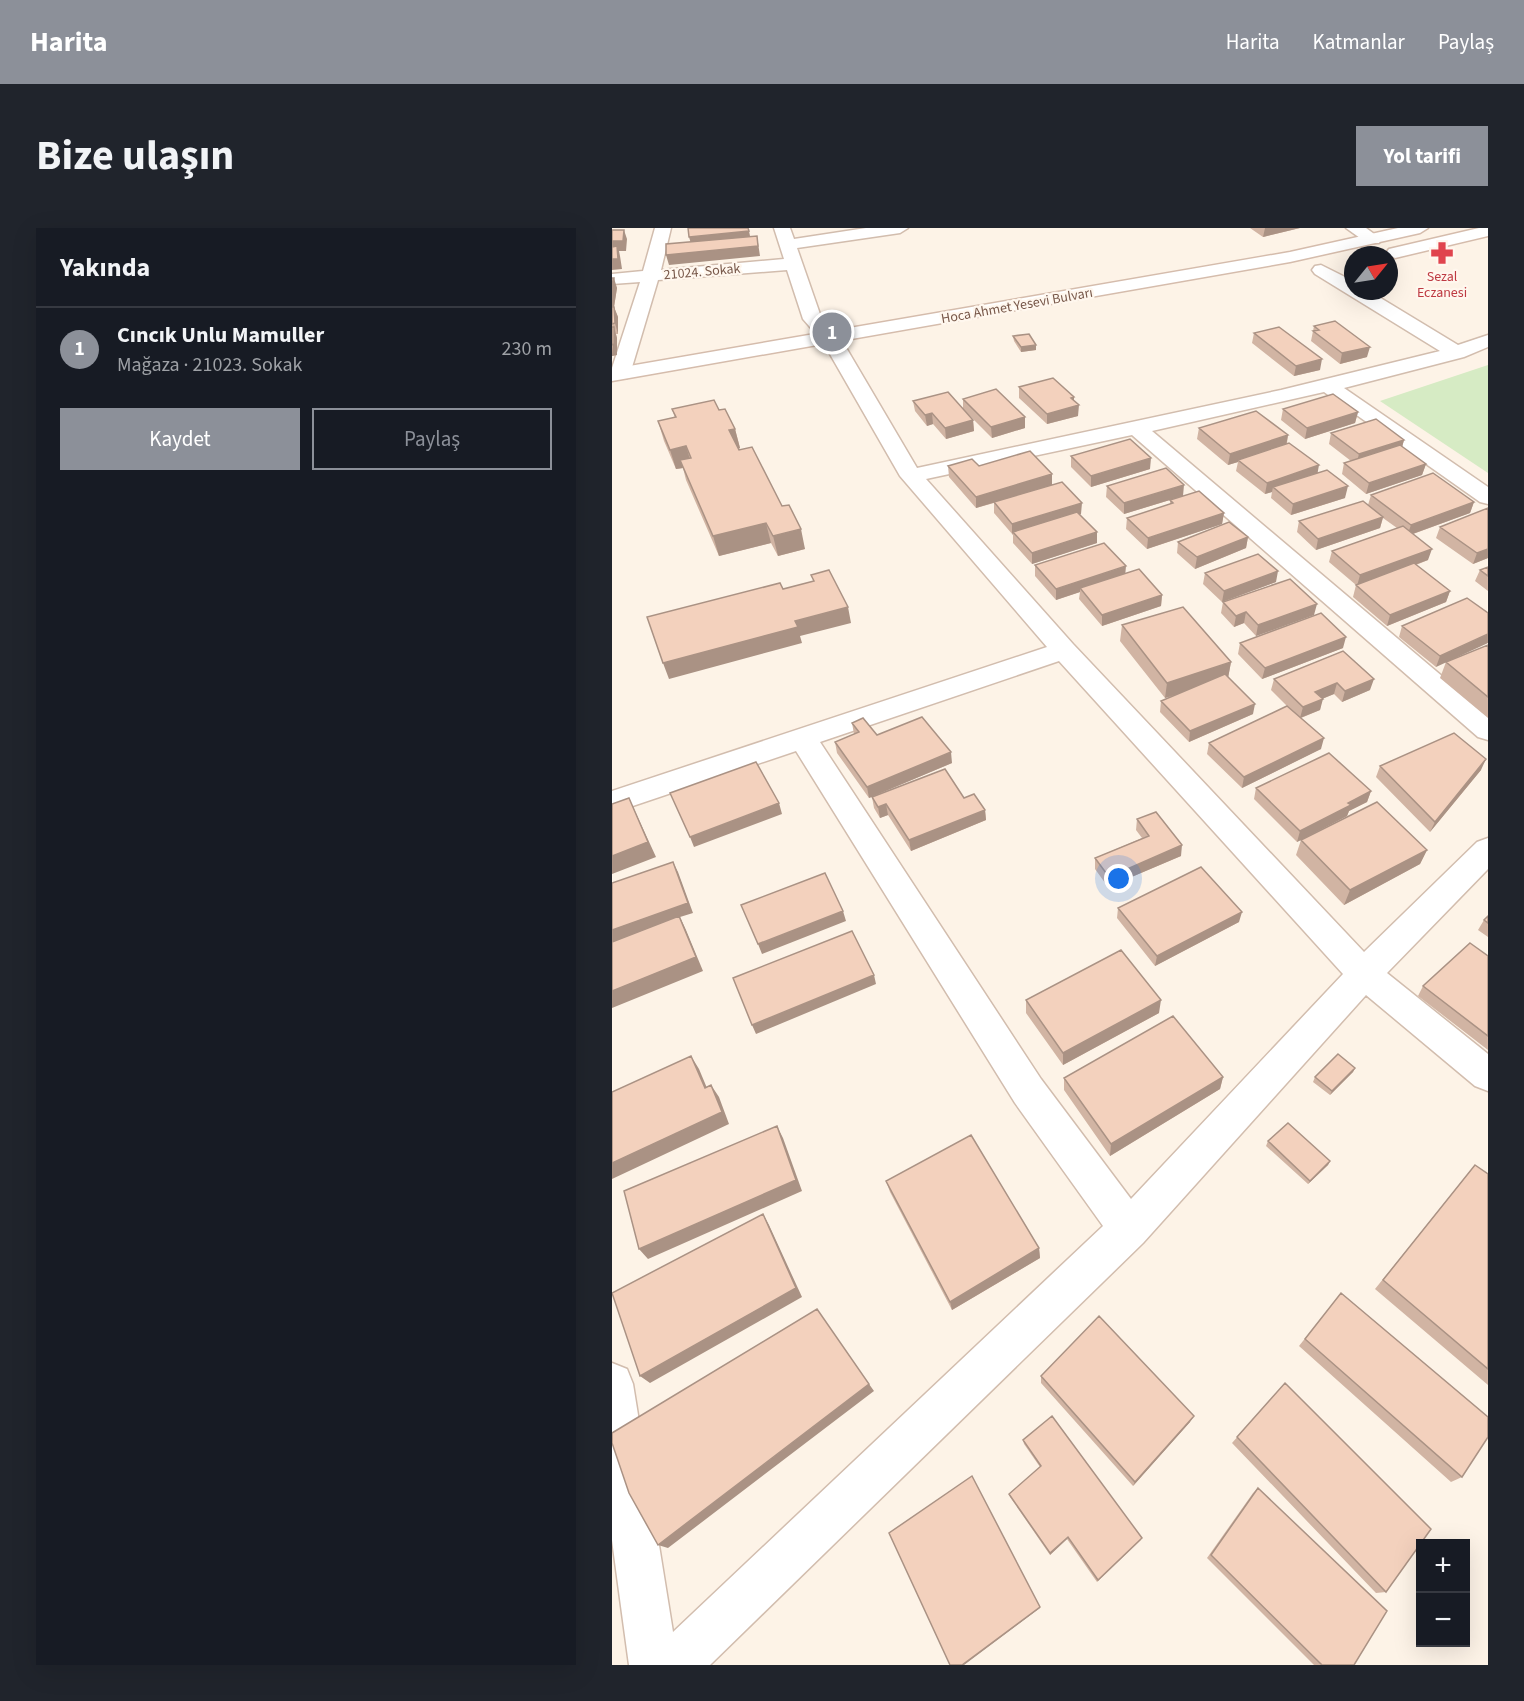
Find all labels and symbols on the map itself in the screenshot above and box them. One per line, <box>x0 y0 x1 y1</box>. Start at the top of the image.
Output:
pharmacy icon: Sezal Eczanesi <box>1429 240 1455 266</box>
north arrow <box>1344 246 1398 300</box>
street label: 21024. Sokak <box>663 259 741 285</box>
place label: Sezal Eczanesi <box>1417 267 1467 303</box>
street label: Hoca Ahmet Yesevi Bulvarı <box>940 283 1094 329</box>
pin: 1 <box>812 310 852 354</box>
your location <box>1104 864 1133 893</box>

